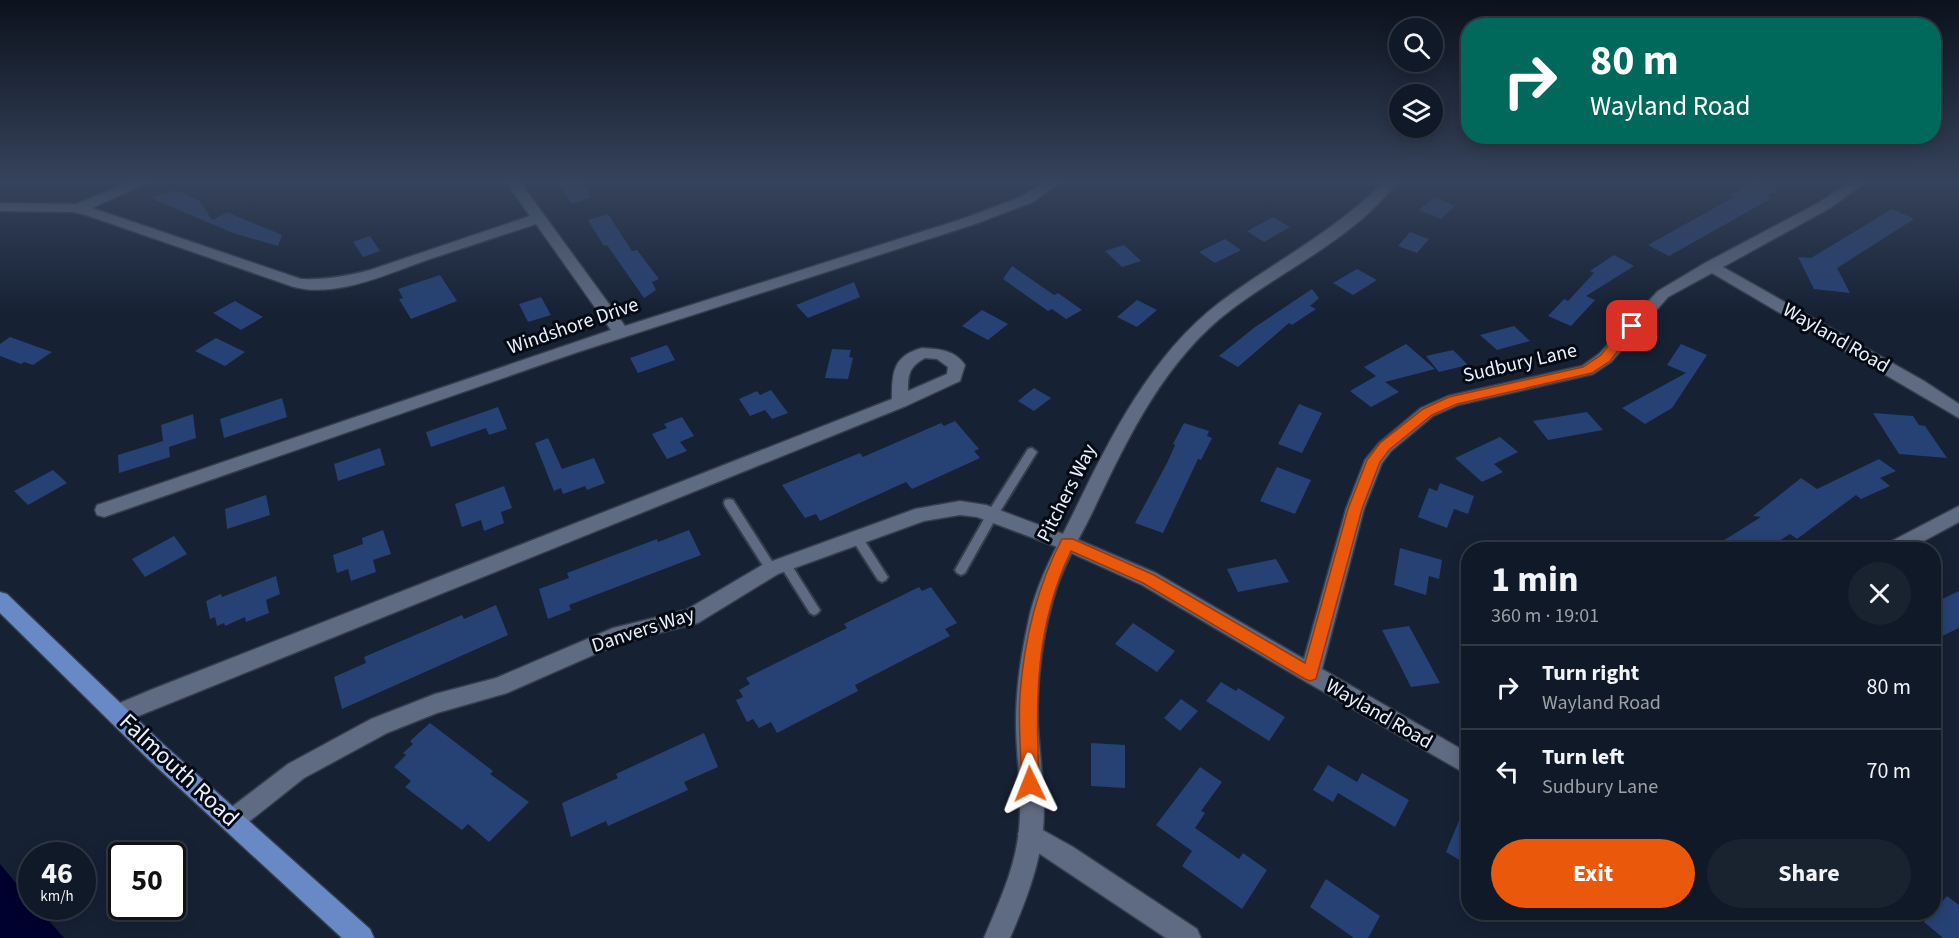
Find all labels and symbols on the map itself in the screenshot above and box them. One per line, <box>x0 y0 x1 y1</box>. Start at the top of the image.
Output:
street label: Windshore Drive <box>504 290 642 362</box>
street label: Wayland Road <box>1777 296 1895 380</box>
pin <box>1606 300 1657 351</box>
street label: Sudbury Lane <box>1460 336 1580 390</box>
street label: Pitchers Way <box>1030 439 1104 547</box>
street label: Danvers Way <box>588 600 699 660</box>
street label: Wayland Road <box>1320 672 1438 756</box>
street label: Falmouth Road <box>111 705 247 835</box>
position arrow <box>998 752 1062 816</box>
speed limit sign: 50 <box>108 842 186 920</box>

